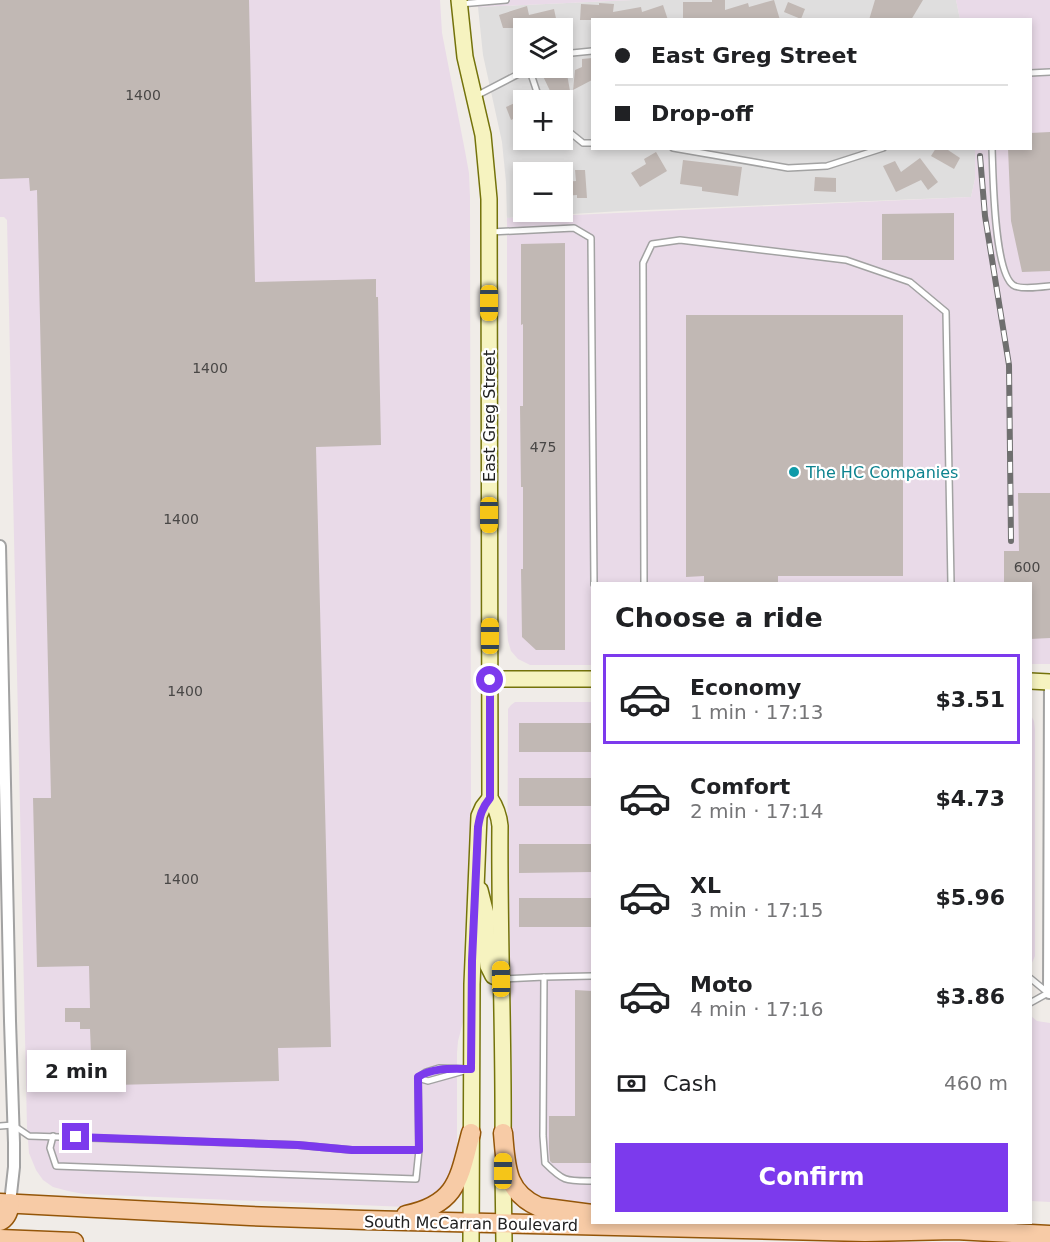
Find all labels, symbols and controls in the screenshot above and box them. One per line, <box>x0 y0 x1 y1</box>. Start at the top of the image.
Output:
map controls <box>513 18 573 222</box>
button: layers <box>513 18 573 78</box>
text: East Greg Street <box>651 43 857 68</box>
house number: 1400 <box>125 87 161 103</box>
button: + <box>513 90 573 150</box>
text: Drop-off <box>651 101 753 126</box>
button: − <box>513 162 573 222</box>
car <box>480 285 498 321</box>
street label: East Greg Street <box>480 350 499 482</box>
house number: 1400 <box>192 360 228 376</box>
house number: 475 <box>530 439 556 455</box>
place label: The HC Companies <box>805 463 958 482</box>
marker: The HC Companies <box>787 465 801 479</box>
car <box>480 497 498 533</box>
house number: 1400 <box>163 511 199 527</box>
house number: 600 <box>1014 559 1040 575</box>
text: Choose a ride <box>615 602 823 633</box>
car <box>481 618 499 654</box>
route start <box>476 666 503 693</box>
icon: car <box>618 672 672 726</box>
text: Economy <box>690 675 801 700</box>
house number: 1400 <box>167 683 203 699</box>
text: $3.51 <box>935 687 1005 712</box>
text: 1 min · 17:13 <box>690 700 824 724</box>
icon: car <box>618 771 672 825</box>
text: Comfort <box>690 774 790 799</box>
text: $4.73 <box>935 786 1005 811</box>
text: 2 min · 17:14 <box>690 799 824 823</box>
icon: car <box>618 870 672 924</box>
house number: 1400 <box>163 871 199 887</box>
text: XL <box>690 873 721 898</box>
text: $5.96 <box>935 885 1005 910</box>
text: 3 min · 17:15 <box>690 898 824 922</box>
car <box>492 961 510 997</box>
icon: car <box>618 969 672 1023</box>
text: Moto <box>690 972 753 997</box>
text: $3.86 <box>935 984 1005 1009</box>
text: 4 min · 17:16 <box>690 997 824 1021</box>
callout: 2 min <box>26 1050 125 1092</box>
text: 2 min <box>45 1059 108 1083</box>
icon: cash <box>615 1067 648 1100</box>
text: Cash <box>663 1071 717 1096</box>
text: 460 m <box>944 1071 1008 1095</box>
route end <box>62 1123 89 1150</box>
button: Confirm <box>615 1143 1008 1212</box>
car <box>494 1153 512 1189</box>
street label: South McCarran Boulevard <box>364 1212 578 1235</box>

